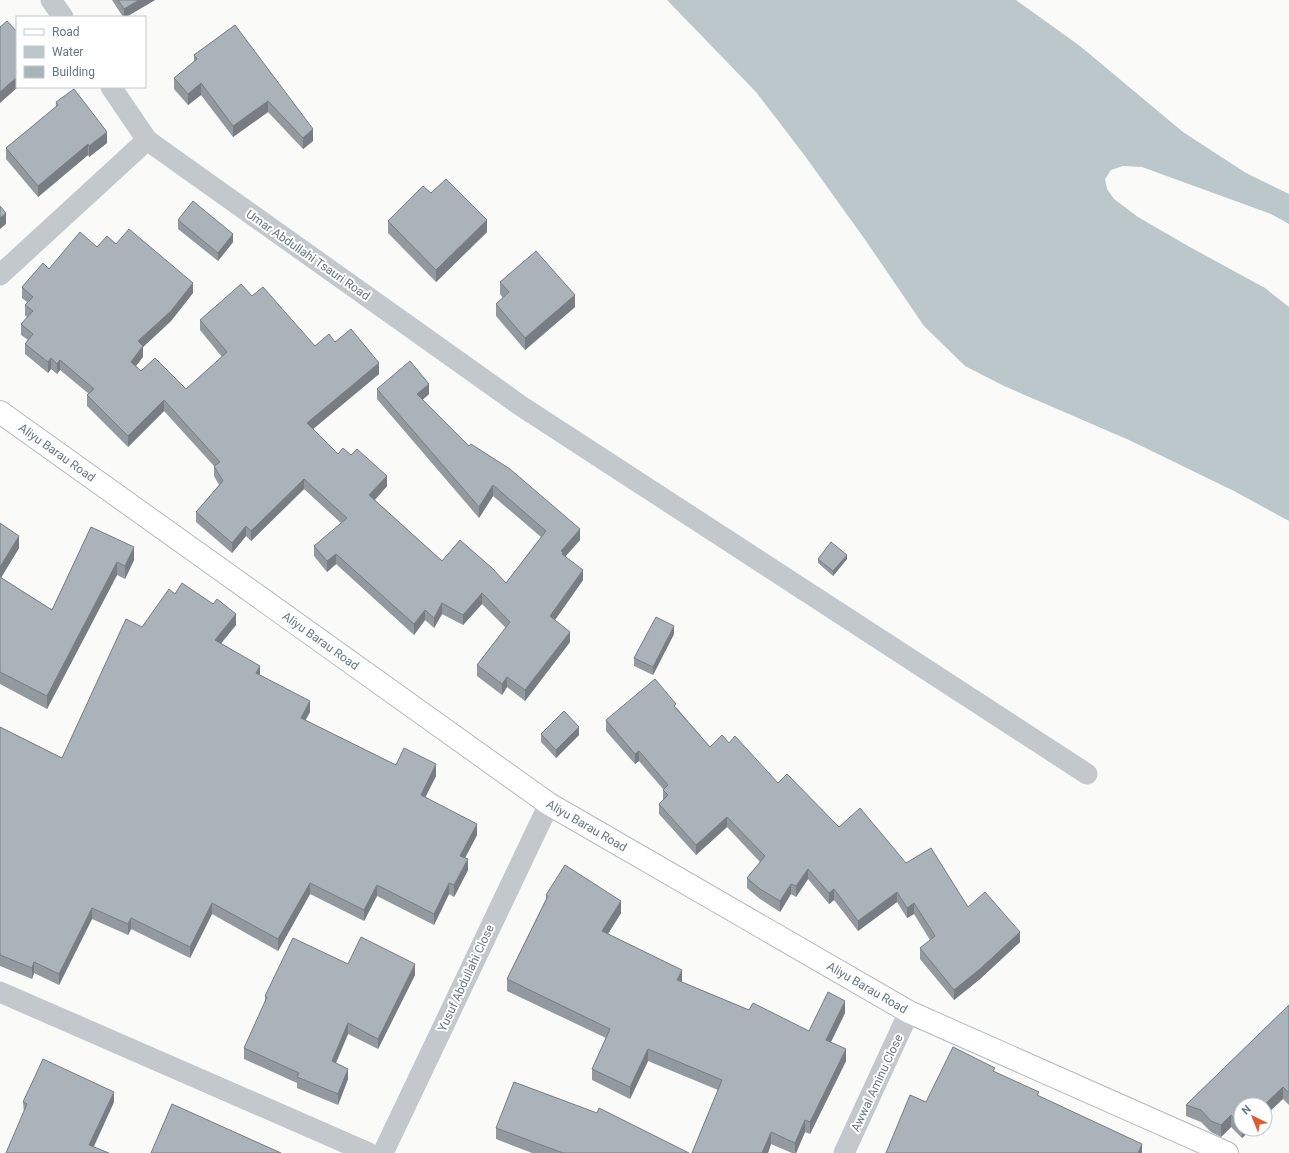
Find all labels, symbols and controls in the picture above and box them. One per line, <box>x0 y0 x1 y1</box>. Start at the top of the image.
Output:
legend <box>16 16 146 88</box>
text: Road <box>52 25 80 39</box>
text: Water <box>52 45 83 59</box>
text: Building <box>52 65 95 79</box>
street label: Umar Abdullahi Tsauri Road <box>243 207 373 303</box>
street label: Aliyu Barau Road <box>16 421 98 485</box>
street label: Aliyu Barau Road <box>280 609 362 673</box>
street label: Aliyu Barau Road <box>544 797 629 854</box>
street label: Yusuf Abdullahi Close <box>435 922 497 1034</box>
street label: Aliyu Barau Road <box>824 959 910 1017</box>
street label: Awwal Aminu Close <box>848 1032 906 1134</box>
north arrow <box>1233 1097 1273 1137</box>
text: N <box>1239 1102 1254 1117</box>

